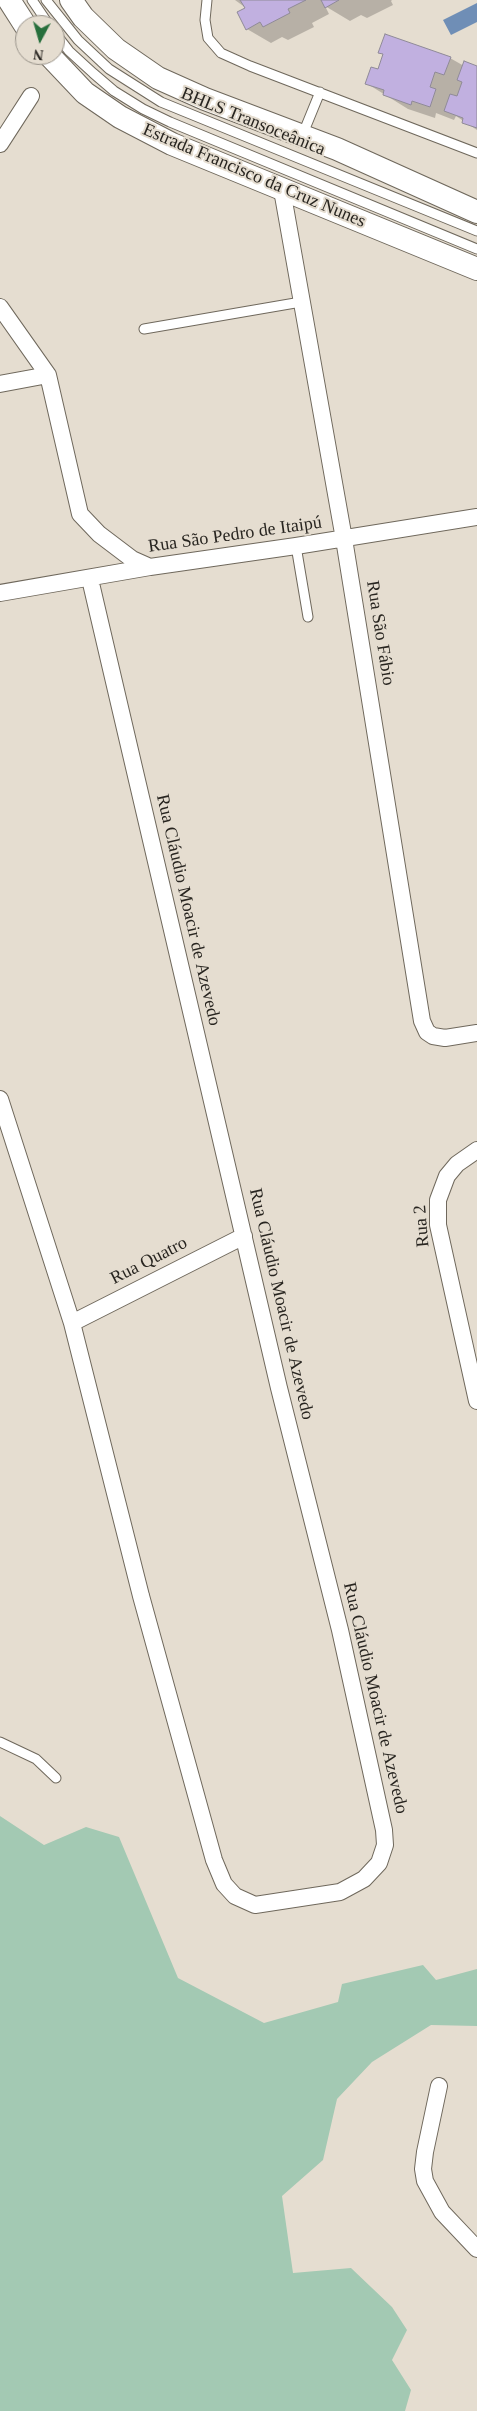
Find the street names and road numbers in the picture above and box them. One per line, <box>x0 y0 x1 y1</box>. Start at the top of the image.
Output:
street label: BHLS Transoceânica <box>178 83 328 161</box>
street label: Estrada Francisco da Cruz Nunes <box>139 119 369 233</box>
street label: Rua São Pedro de Itaipú <box>147 512 323 558</box>
street label: Rua São Fábio <box>361 579 399 687</box>
street label: Rua Cláudio Moacir de Azevedo <box>151 792 225 1028</box>
street label: Rua Cláudio Moacir de Azevedo <box>244 1186 318 1422</box>
street label: Rua 2 <box>409 1204 435 1248</box>
street label: Rua Quatro <box>107 1232 191 1290</box>
street label: Rua Cláudio Moacir de Azevedo <box>338 1580 412 1816</box>

